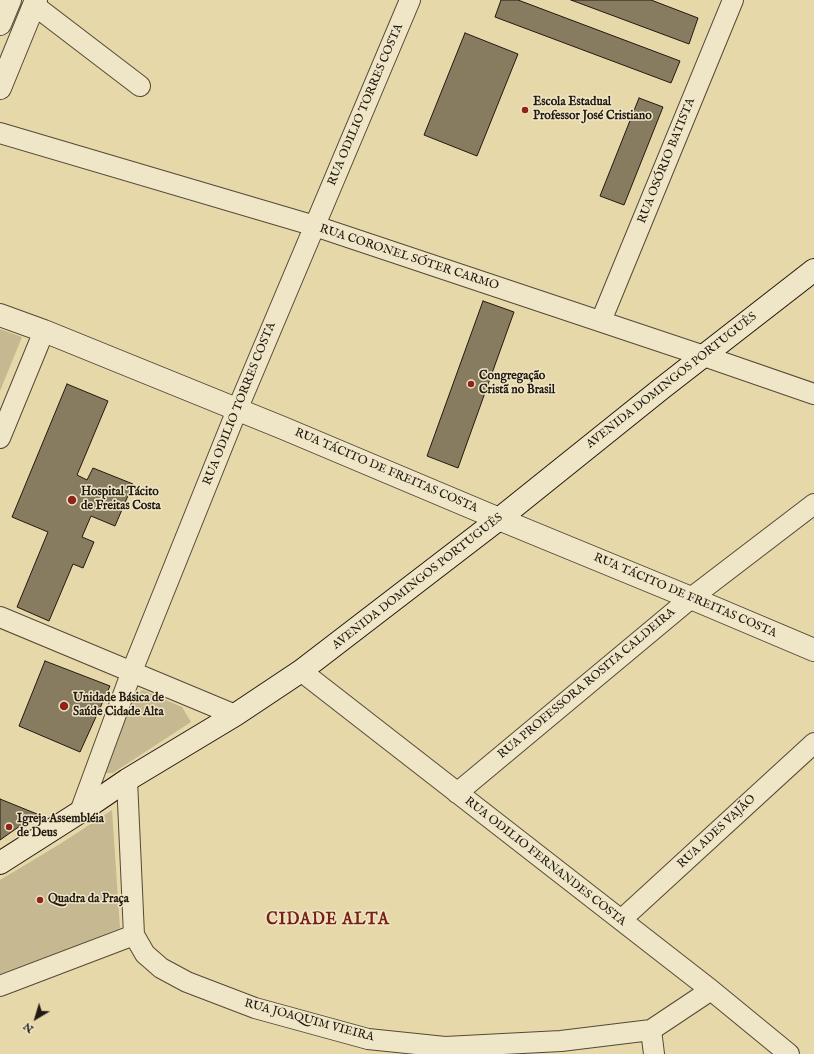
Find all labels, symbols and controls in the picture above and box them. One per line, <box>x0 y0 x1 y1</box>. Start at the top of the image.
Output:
street label: RUA ODILIO TORRES COSTA <box>325 22 407 188</box>
place label: Escola Estadual Professor José Cristiano <box>533 96 652 124</box>
street label: RUA OSÓRIO BATISTA <box>635 96 699 226</box>
marker: Escola Estadual Professor José Cristiano <box>520 105 530 115</box>
street label: RUA CORONEL SÓTER CARMO <box>318 222 500 294</box>
street label: AVENIDA DOMINGOS PORTUGUÊS <box>584 310 760 452</box>
street label: RUA ODILIO TORRES COSTA <box>201 320 279 488</box>
place label: Congregação Cristã no Brasil <box>479 370 555 398</box>
marker: Congregação Cristã no Brasil <box>466 379 476 389</box>
street label: RUA TÁCITO DE FREITAS COSTA <box>292 426 480 516</box>
place label: Hospital Tácito de Freitas Costa <box>81 486 161 514</box>
marker: Hospital Tácito de Freitas Costa <box>66 494 78 506</box>
street label: AVENIDA DOMINGOS PORTUGUÊS <box>330 511 506 653</box>
street label: RUA TÁCITO DE FREITAS COSTA <box>591 551 779 641</box>
street label: RUA PROFESSORA ROSITA CALDEIRA <box>495 606 679 762</box>
place label: Unidade Básica de Saúde Cidade Alta <box>73 692 164 720</box>
marker: Unidade Básica de Saúde Cidade Alta <box>58 700 70 712</box>
street label: RUA ADES VAJÃO <box>675 792 759 872</box>
street label: RUA ODILIO FERNANDES COSTA <box>461 794 629 930</box>
place label: Igreja Assembléia de Deus <box>17 813 104 841</box>
marker: Igreja Assembléia de Deus <box>4 822 14 832</box>
place label: Quadra da Praça <box>48 893 129 907</box>
marker: Quadra da Praça <box>35 895 45 905</box>
district label: CIDADE ALTA <box>266 911 390 931</box>
street label: RUA JOAQUIM VIEIRA <box>242 997 376 1045</box>
north arrow <box>16 998 56 1038</box>
text: N <box>21 1019 37 1036</box>

